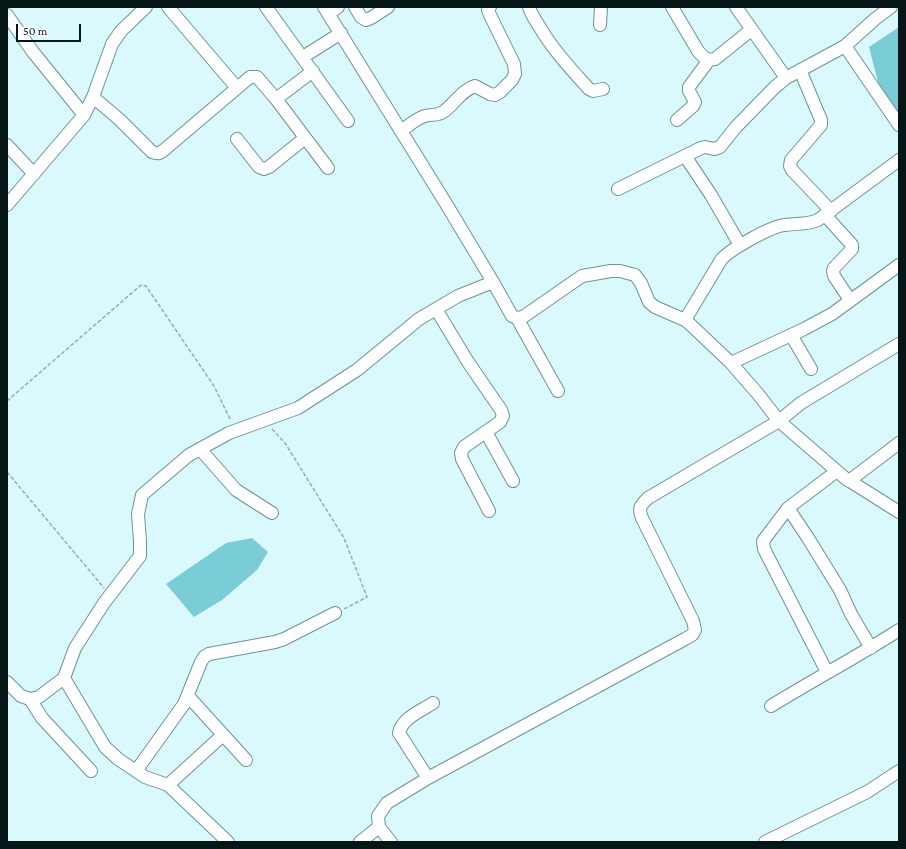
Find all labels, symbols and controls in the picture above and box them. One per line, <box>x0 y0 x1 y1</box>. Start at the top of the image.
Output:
scale bar <box>18 16 83 42</box>
text: 50 m <box>23 24 47 38</box>

